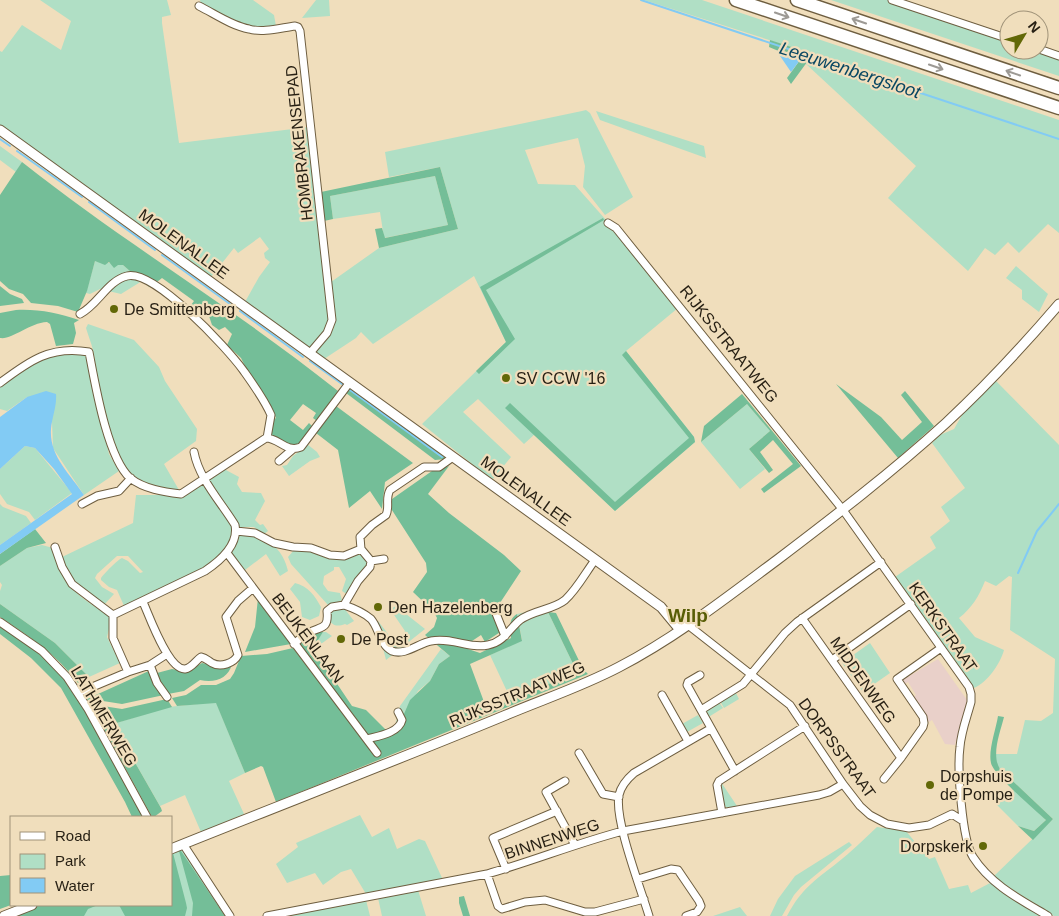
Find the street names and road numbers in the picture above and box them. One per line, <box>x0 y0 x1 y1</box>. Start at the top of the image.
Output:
street label: HOMBRAKENSEPAD <box>282 64 316 222</box>
street label: MOLENALLEE <box>136 206 232 282</box>
street label: RIJKSSTRAATWEG <box>677 282 781 406</box>
street label: MOLENALLEE <box>478 453 574 529</box>
street label: KERKSTRAAT <box>906 579 980 675</box>
street label: BEUKENLAAN <box>269 590 347 686</box>
street label: MIDDENWEG <box>827 634 899 726</box>
street label: RIJKSSTRAATWEG <box>447 658 587 730</box>
street label: LATHMERWEG <box>68 663 140 769</box>
street label: DORPSSTRAAT <box>795 695 879 801</box>
street label: BINNENWEG <box>502 816 602 862</box>

